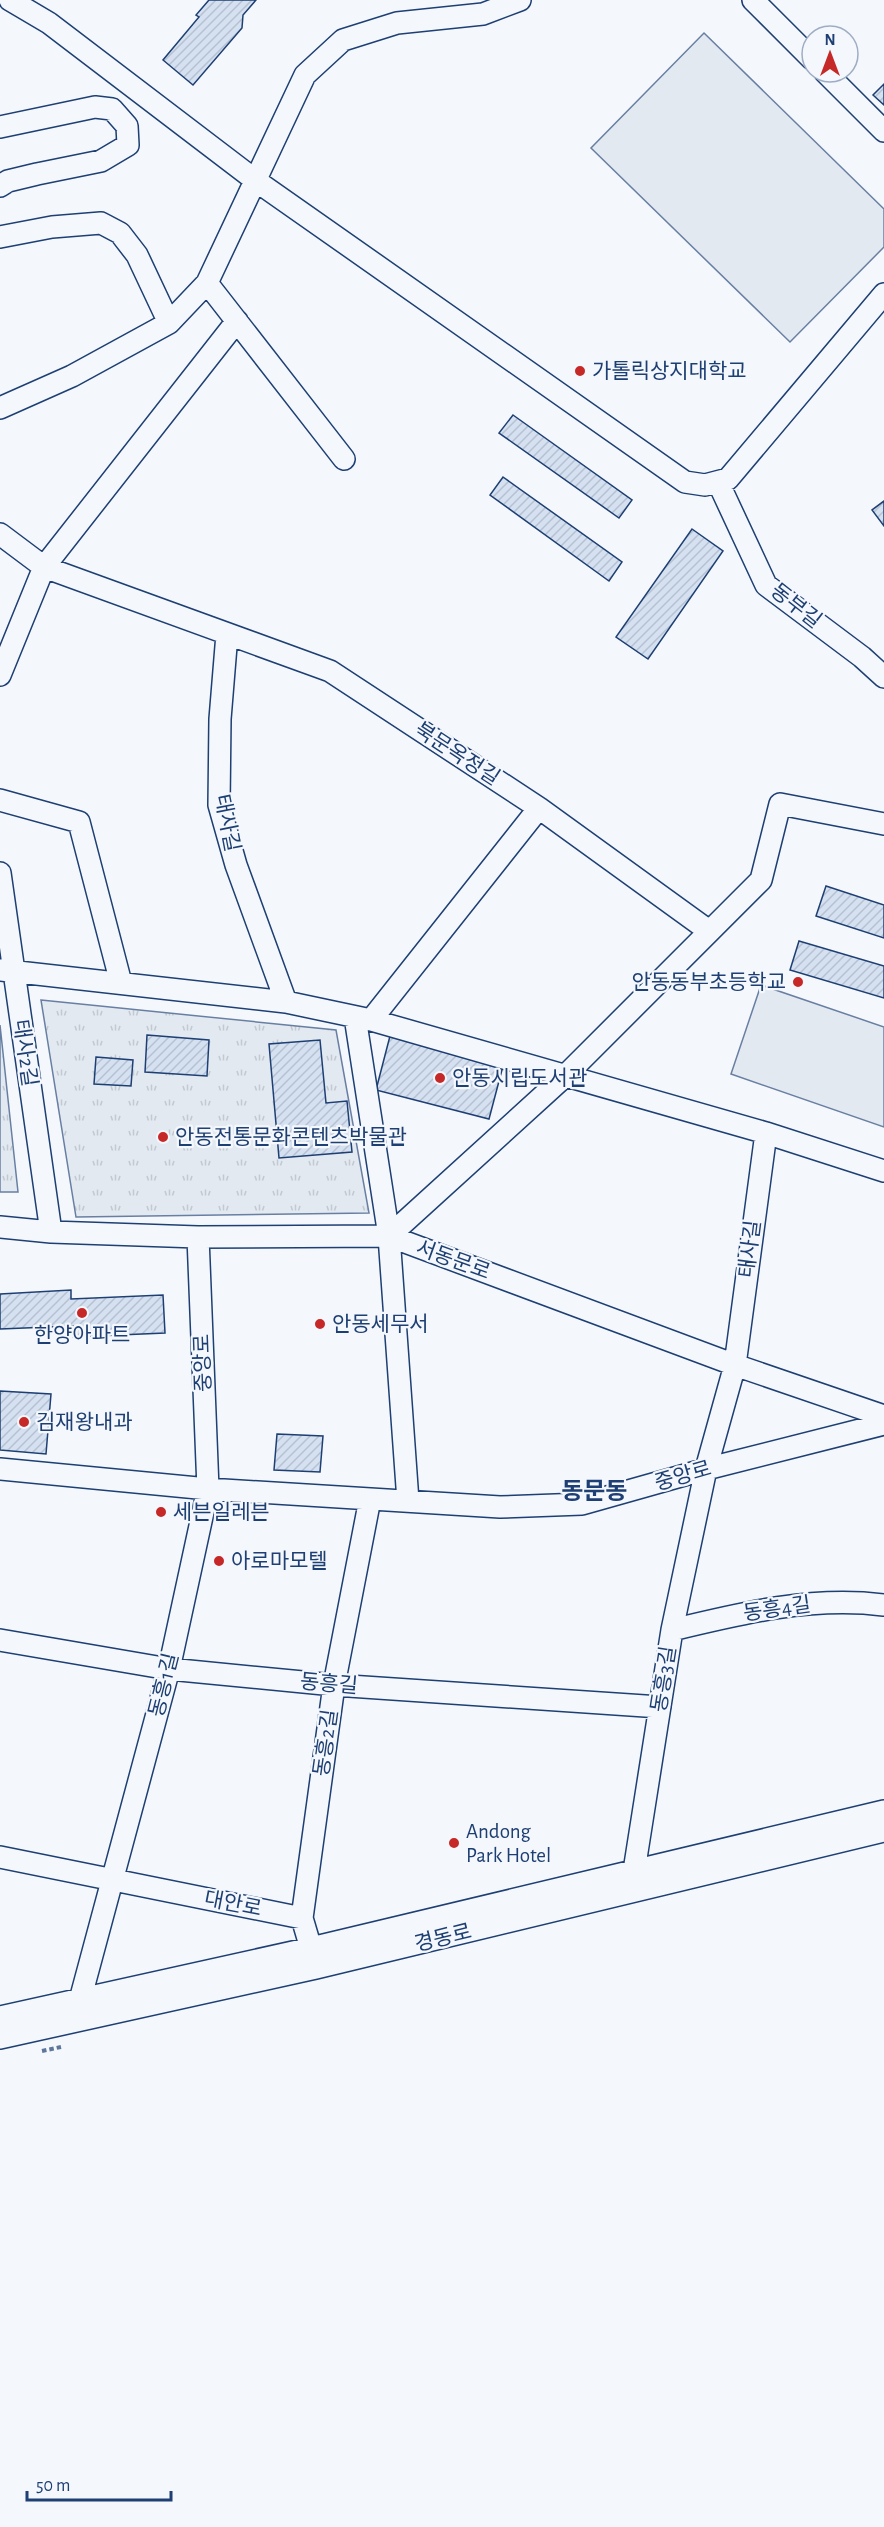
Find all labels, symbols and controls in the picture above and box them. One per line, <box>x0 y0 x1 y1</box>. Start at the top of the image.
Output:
north arrow <box>800 24 860 84</box>
text: N <box>824 32 836 48</box>
place label: 가톨릭상지대학교 <box>592 360 747 382</box>
marker: 가톨릭상지대학교 <box>573 364 587 378</box>
street label: 동부길 <box>767 579 826 632</box>
street label: 북문옥정길 <box>411 718 504 789</box>
street label: 태사길 <box>211 792 244 853</box>
place label: 안동동부초등학교 <box>631 971 786 993</box>
marker: 안동동부초등학교 <box>791 975 805 989</box>
street label: 태사2길 <box>10 1018 41 1088</box>
place label: 안동시립도서관 <box>452 1067 587 1089</box>
marker: 안동시립도서관 <box>433 1071 447 1085</box>
place label: 안동전통문화콘텐츠박물관 <box>175 1126 407 1148</box>
marker: 안동전통문화콘텐츠박물관 <box>156 1130 170 1144</box>
street label: 태사길 <box>735 1219 764 1279</box>
street label: 서동문로 <box>413 1236 493 1283</box>
marker: 한양아파트 <box>75 1306 89 1320</box>
place label: 안동세무서 <box>332 1313 429 1335</box>
marker: 안동세무서 <box>313 1317 327 1331</box>
place label: 한양아파트 <box>34 1324 130 1346</box>
street label: 중앙로 <box>190 1334 215 1392</box>
place label: 김재왕내과 <box>36 1411 133 1433</box>
marker: 김재왕내과 <box>17 1415 31 1429</box>
street label: 중앙로 <box>652 1457 714 1494</box>
district label: 동문동 <box>561 1479 627 1504</box>
place label: 세븐일레븐 <box>173 1501 270 1523</box>
marker: 세븐일레븐 <box>154 1505 168 1519</box>
place label: 아로마모텔 <box>231 1550 328 1572</box>
marker: 아로마모텔 <box>212 1554 226 1568</box>
street label: 동흥4길 <box>742 1593 812 1624</box>
street label: 동흥3길 <box>647 1644 680 1714</box>
street label: 동흥1길 <box>145 1651 182 1719</box>
street label: 동흥길 <box>299 1670 359 1697</box>
street label: 동흥2길 <box>310 1708 341 1778</box>
place label: Andong Park Hotel <box>466 1821 551 1866</box>
marker: Andong Park Hotel <box>447 1836 461 1850</box>
street label: 대안로 <box>203 1887 264 1920</box>
street label: 경동로 <box>412 1920 474 1955</box>
scale bar <box>27 2464 171 2502</box>
text: 50 m <box>36 2477 70 2495</box>

